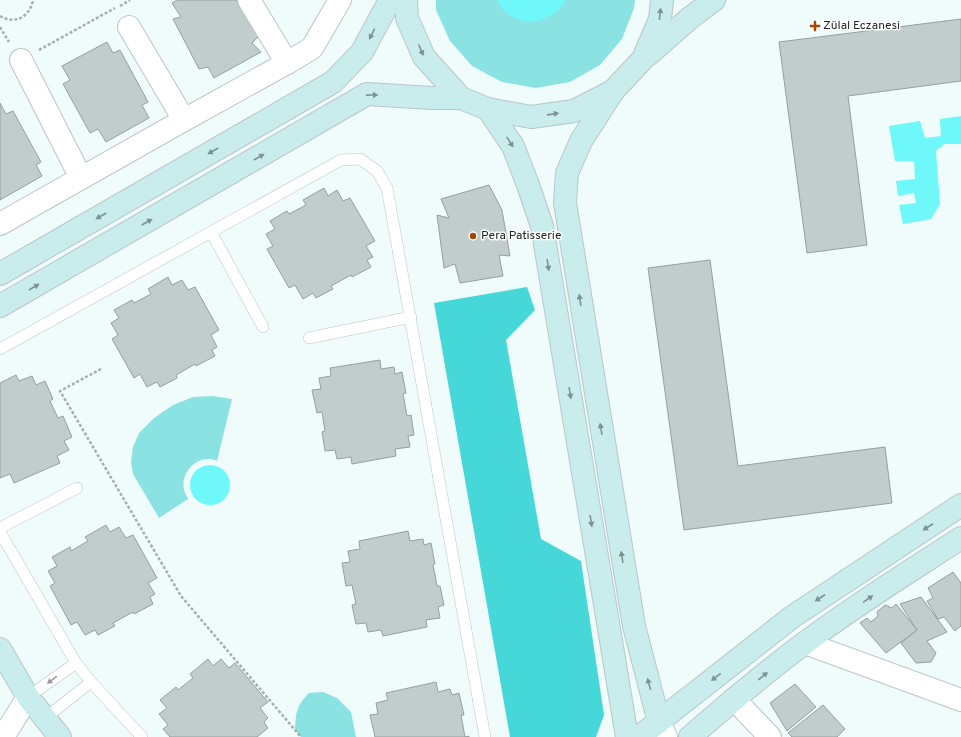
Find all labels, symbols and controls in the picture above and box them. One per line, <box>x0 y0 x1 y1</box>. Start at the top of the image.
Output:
one-way arrow <box>657 8 664 20</box>
place label: Zülal Eczanesi <box>823 18 900 34</box>
marker: Zülal Eczanesi <box>810 21 820 31</box>
one-way arrow <box>369 29 375 40</box>
one-way arrow <box>418 45 424 56</box>
one-way arrow <box>366 92 379 98</box>
one-way arrow <box>547 111 559 117</box>
one-way arrow <box>506 136 513 148</box>
one-way arrow <box>207 147 219 154</box>
one-way arrow <box>253 153 265 160</box>
one-way arrow <box>95 212 107 219</box>
one-way arrow <box>141 219 153 226</box>
place label: Pera Patisserie <box>481 228 561 244</box>
marker: Pera Patisserie <box>468 231 478 241</box>
one-way arrow <box>545 259 551 271</box>
one-way arrow <box>28 283 40 290</box>
one-way arrow <box>577 294 583 306</box>
one-way arrow <box>567 387 573 399</box>
one-way arrow <box>598 422 604 435</box>
one-way arrow <box>588 515 594 528</box>
one-way arrow <box>923 523 934 531</box>
one-way arrow <box>619 551 625 563</box>
one-way arrow <box>815 594 825 602</box>
one-way arrow <box>862 595 873 603</box>
one-way arrow <box>711 672 722 681</box>
one-way arrow <box>757 672 768 681</box>
one-way arrow <box>47 676 57 684</box>
one-way arrow <box>646 678 652 690</box>

